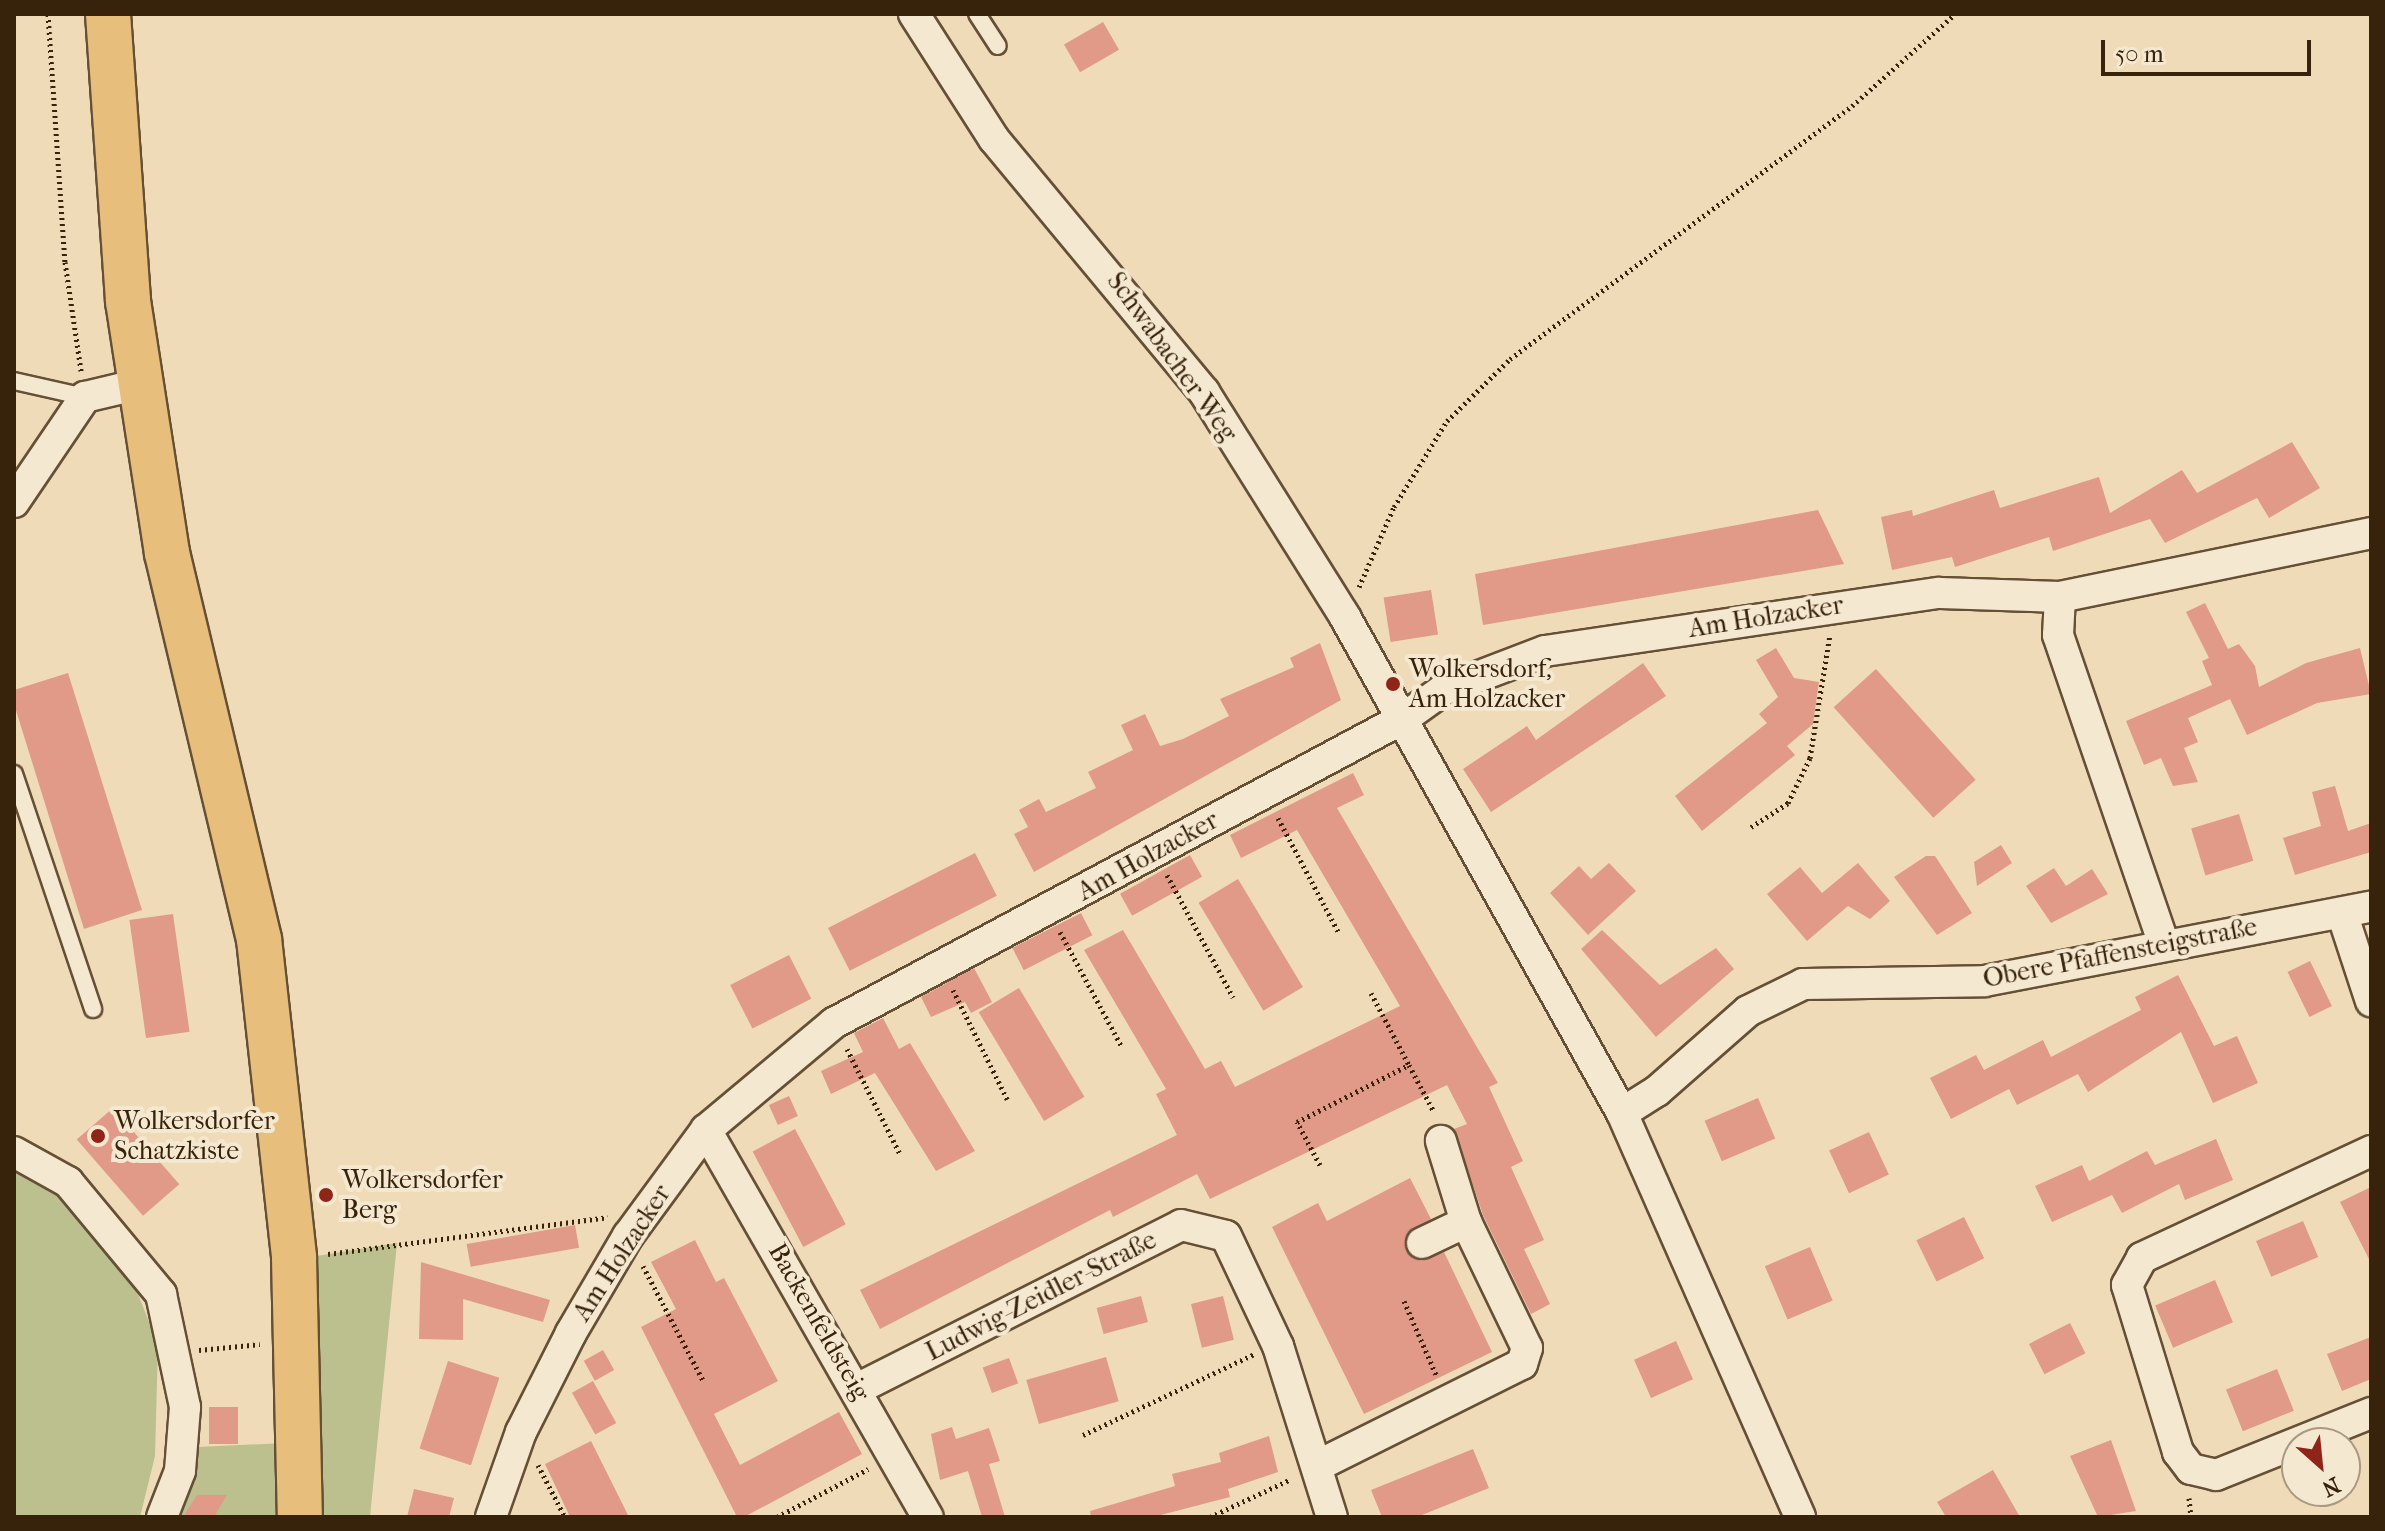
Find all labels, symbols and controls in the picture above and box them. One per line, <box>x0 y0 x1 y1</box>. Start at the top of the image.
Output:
scale bar <box>2105 24 2315 74</box>
text: 50 m <box>2115 40 2164 68</box>
street label: Schwabacher Weg <box>1100 266 1244 448</box>
street label: Am Holzacker <box>1686 589 1846 645</box>
place label: Wolkersdorf, Am Holzacker <box>1409 653 1565 714</box>
marker: Wolkersdorf, Am Holzacker <box>1384 675 1402 693</box>
street label: Am Holzacker <box>1072 804 1224 908</box>
street label: Obere Pfaffensteigstraße <box>1980 911 2260 995</box>
place label: Wolkersdorfer Schatzkiste <box>114 1105 275 1166</box>
marker: Wolkersdorfer Schatzkiste <box>89 1127 107 1145</box>
place label: Wolkersdorfer Berg <box>342 1164 503 1226</box>
street label: Am Holzacker <box>566 1179 678 1327</box>
marker: Wolkersdorfer Berg <box>317 1186 335 1204</box>
street label: Ludwig-Zeidler-Straße <box>921 1224 1161 1368</box>
street label: Backenfeldsteig <box>761 1238 877 1406</box>
north arrow <box>2281 1427 2361 1507</box>
text: N <box>2318 1471 2344 1502</box>

